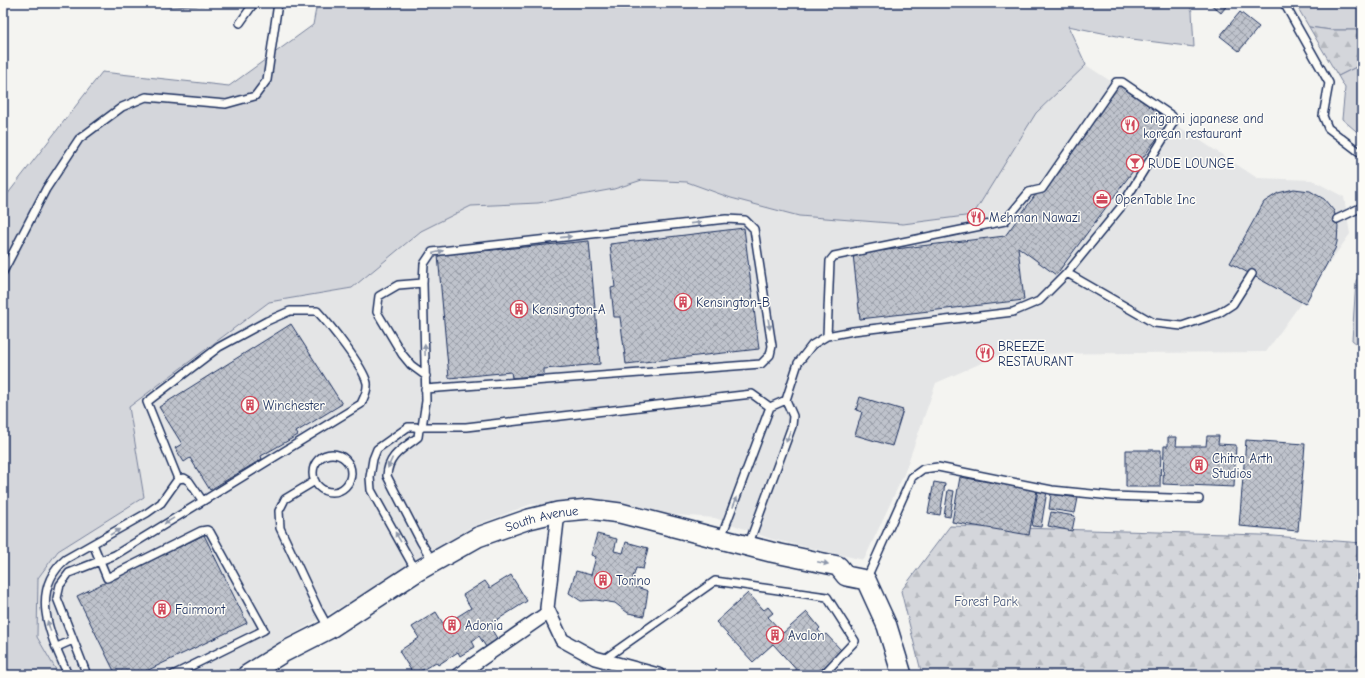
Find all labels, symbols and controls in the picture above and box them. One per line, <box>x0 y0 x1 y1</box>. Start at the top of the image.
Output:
place label: origami japanese and korean restaurant <box>1143 111 1264 141</box>
restaurant icon: origami japanese and korean restaurant <box>1120 115 1140 135</box>
bar icon: RUDE LOUNGE <box>1125 153 1145 173</box>
place label: RUDE LOUNGE <box>1148 156 1234 171</box>
office icon: OpenTable Inc <box>1092 189 1112 209</box>
place label: OpenTable Inc <box>1115 192 1195 207</box>
restaurant icon: Mehman Nawazi <box>966 207 986 227</box>
place label: Mehman Nawazi <box>989 210 1080 225</box>
one-way arrow <box>690 219 702 226</box>
one-way arrow <box>560 233 572 240</box>
one-way arrow <box>432 249 444 255</box>
building icon: Kensington-B <box>673 292 693 312</box>
place label: Kensington-B <box>696 295 770 310</box>
building icon: Kensington-A <box>509 299 529 319</box>
place label: Kensington-A <box>532 302 606 317</box>
one-way arrow <box>766 318 772 330</box>
place label: BREEZE RESTAURANT <box>998 339 1074 369</box>
one-way arrow <box>422 343 428 356</box>
restaurant icon: BREEZE RESTAURANT <box>975 343 995 363</box>
building icon: Winchester <box>240 395 260 415</box>
place label: Winchester <box>263 398 325 413</box>
one-way arrow <box>785 431 791 443</box>
place label: Chitra Arth Studios <box>1212 451 1273 481</box>
building icon: Chitra Arth Studios <box>1189 455 1209 475</box>
one-way arrow <box>387 457 393 469</box>
one-way arrow <box>732 495 738 507</box>
street label: South Avenue <box>503 503 580 535</box>
one-way arrow <box>163 517 174 524</box>
one-way arrow <box>109 528 121 535</box>
one-way arrow <box>395 531 402 543</box>
one-way arrow <box>816 560 829 566</box>
building icon: Torino <box>593 570 613 590</box>
place label: Torino <box>616 573 651 588</box>
park label: Forest Park <box>954 594 1018 609</box>
building icon: Fairmont <box>152 599 172 619</box>
place label: Fairmont <box>175 602 226 617</box>
building icon: Adonia <box>442 615 462 635</box>
place label: Adonia <box>465 618 503 633</box>
one-way arrow <box>46 619 52 631</box>
building icon: Avalon <box>765 625 785 645</box>
place label: Avalon <box>788 628 824 643</box>

